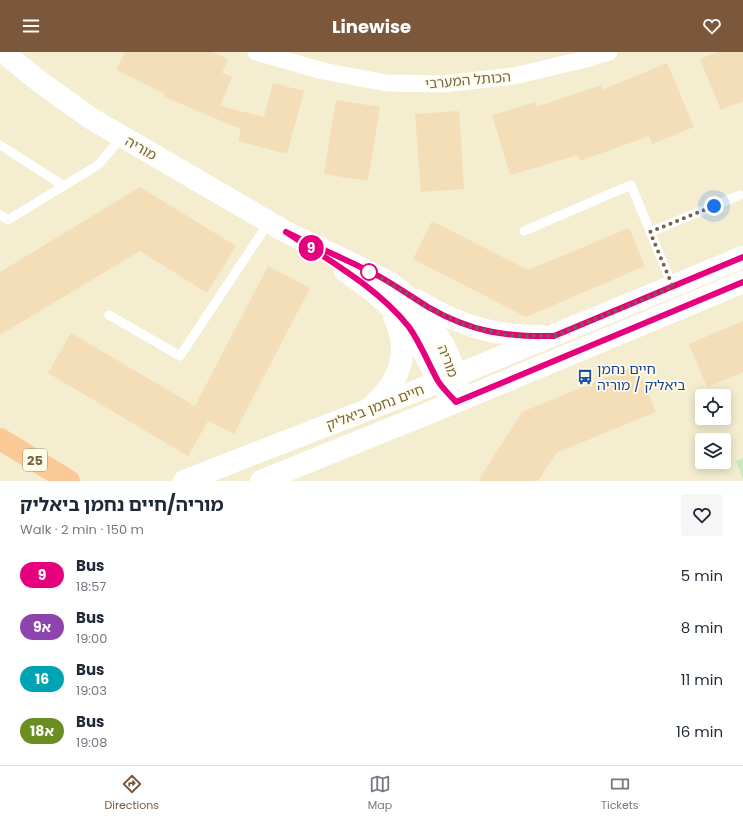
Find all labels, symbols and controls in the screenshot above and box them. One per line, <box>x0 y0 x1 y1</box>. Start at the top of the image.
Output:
text: Linewise <box>332 14 411 39</box>
icon: menu <box>20 15 42 37</box>
icon: heart <box>701 15 723 37</box>
street label: הכותל המערבי <box>424 66 512 94</box>
street label: מוריה <box>122 131 160 165</box>
your location <box>704 196 724 216</box>
line badge: 9 <box>298 235 324 261</box>
text: 9 <box>307 238 315 258</box>
unlabelled marker <box>360 263 378 281</box>
street label: מוריה <box>433 342 463 380</box>
place label: חיים נחמן ביאליק / מוריה <box>597 359 686 395</box>
bus stop icon: חיים נחמן ביאליק / מוריה <box>576 368 594 386</box>
street label: חיים נחמן ביאליק <box>323 379 427 435</box>
map controls <box>695 389 731 469</box>
button: locate <box>695 389 731 425</box>
button: layers <box>695 433 731 469</box>
road number: 25 <box>23 449 47 471</box>
text: מוריה/חיים נחמן ביאליק <box>20 491 224 518</box>
button: heart <box>681 494 723 536</box>
text: Walk · 2 min · 150 m <box>20 520 144 539</box>
text: Bus <box>76 555 104 576</box>
text: 9 <box>38 565 46 585</box>
text: 5 min <box>681 565 723 586</box>
text: 18:57 <box>76 577 106 596</box>
text: Bus <box>76 607 104 628</box>
text: 9א <box>33 617 51 637</box>
text: 8 min <box>681 617 723 638</box>
text: 19:00 <box>76 629 107 648</box>
text: Bus <box>76 659 104 680</box>
text: 16 <box>35 669 49 689</box>
text: 11 min <box>681 669 723 690</box>
text: 19:03 <box>76 681 107 700</box>
text: Bus <box>76 711 104 732</box>
text: 18א <box>30 721 54 741</box>
text: 16 min <box>676 721 723 742</box>
text: 19:08 <box>76 733 108 752</box>
tab: Directions <box>104 773 159 814</box>
tab: Map <box>368 773 392 814</box>
tab: Tickets <box>601 773 639 814</box>

